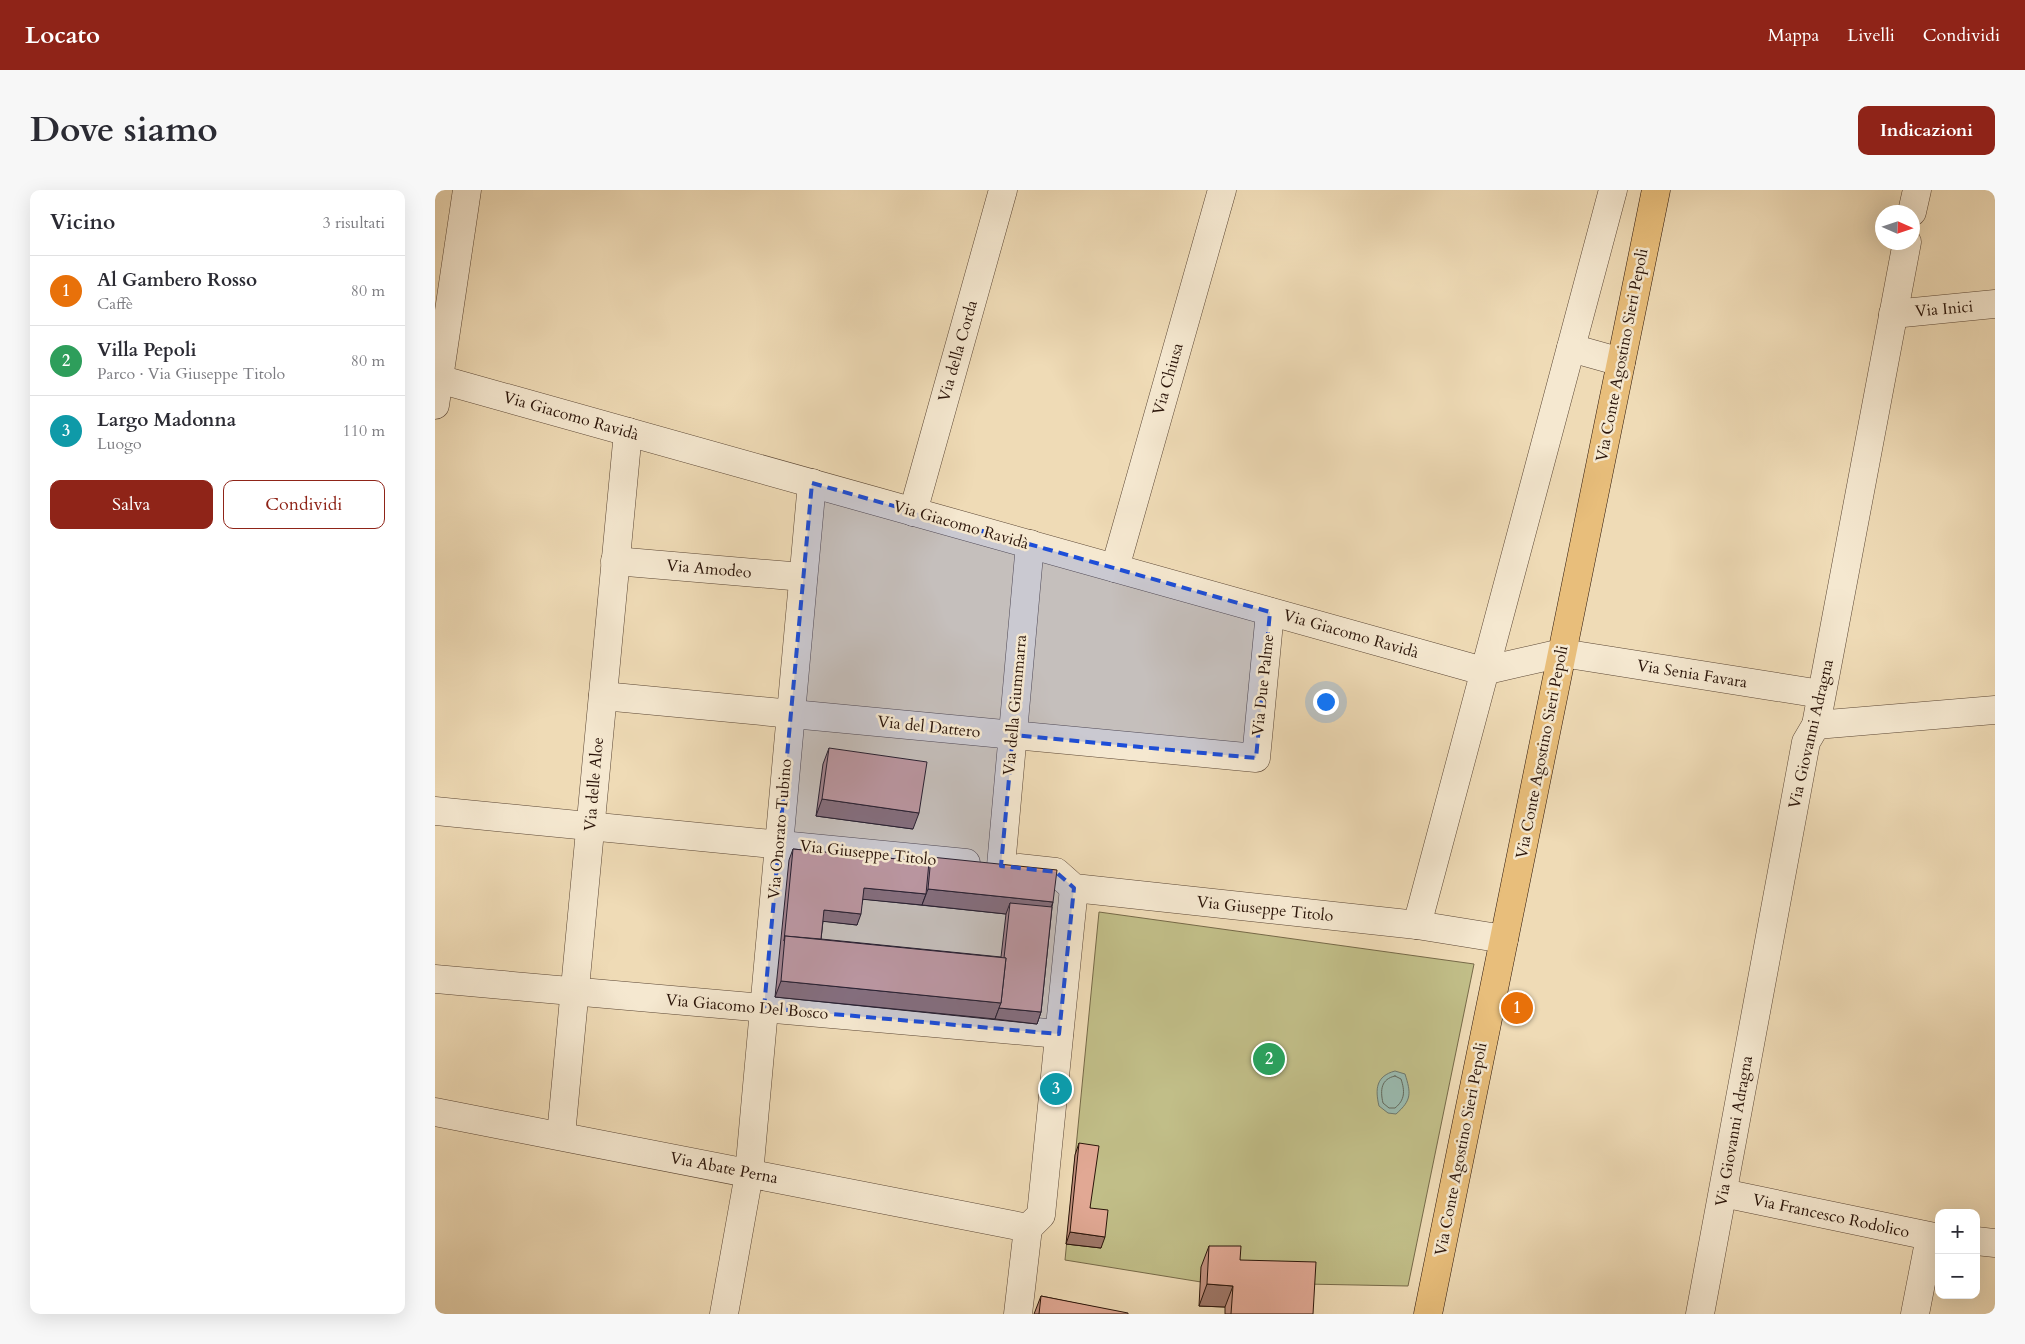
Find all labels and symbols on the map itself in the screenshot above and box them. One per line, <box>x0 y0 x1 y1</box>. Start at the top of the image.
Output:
north arrow <box>1875 205 1920 250</box>
street label: Via Conte Agostino Sieri Pepoli <box>1591 246 1654 464</box>
street label: Via Inici <box>1914 295 1975 322</box>
street label: Via della Corda <box>933 298 983 404</box>
street label: Via Chiusa <box>1147 340 1189 418</box>
street label: Via Giacomo Ravidà <box>501 386 641 446</box>
street label: Via Giacomo Ravidà <box>891 495 1031 555</box>
street label: Via Amodeo <box>665 554 753 584</box>
street label: Via Giacomo Ravidà <box>1281 604 1421 664</box>
street label: Via Due Palme <box>1247 633 1279 737</box>
street label: Via della Giummarra <box>998 634 1032 776</box>
street label: Via Conte Agostino Sieri Pepoli <box>1511 643 1574 861</box>
street label: Via Senia Favara <box>1635 654 1749 694</box>
street label: Via Giovanni Adragna <box>1783 657 1839 811</box>
your location <box>1313 689 1339 715</box>
street label: Via del Dattero <box>876 711 982 743</box>
street label: Via delle Aloe <box>579 736 609 832</box>
street label: Via Onorato Tubino <box>763 757 797 900</box>
street label: Via Giuseppe Titolo <box>799 835 938 871</box>
street label: Via Giuseppe Titolo <box>1196 891 1335 927</box>
street label: Via Giacomo Del Bosco <box>665 989 830 1025</box>
pin: 1 <box>1501 989 1533 1027</box>
pin: 2 <box>1253 1040 1285 1078</box>
street label: Via Conte Agostino Sieri Pepoli <box>1430 1040 1493 1258</box>
street label: Via Giovanni Adragna <box>1710 1054 1758 1208</box>
pin: 3 <box>1040 1070 1072 1108</box>
street label: Via Abate Perna <box>668 1147 780 1189</box>
street label: Via Francesco Rodolico <box>1750 1189 1912 1243</box>

